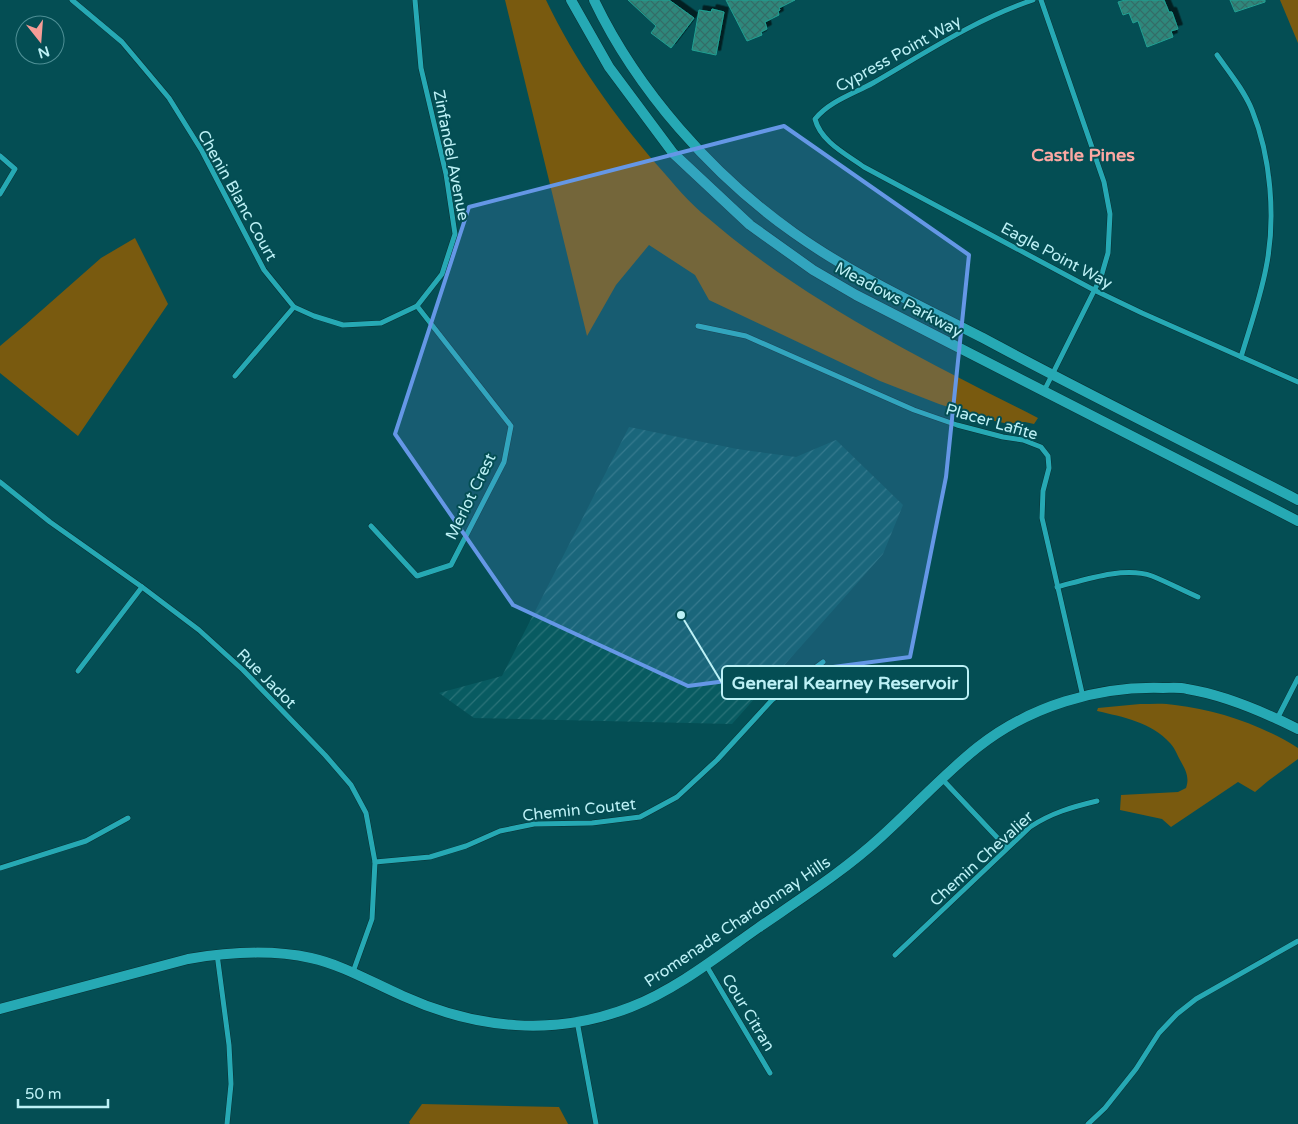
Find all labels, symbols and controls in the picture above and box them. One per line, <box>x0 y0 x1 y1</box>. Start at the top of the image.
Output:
street label: Cypress Point Way <box>832 11 965 97</box>
north arrow <box>15 15 65 65</box>
text: N <box>36 42 52 62</box>
street label: Zinfandel Avenue <box>429 88 474 222</box>
street label: Chenin Blanc Court <box>193 127 281 264</box>
district label: Castle Pines <box>1031 144 1135 166</box>
street label: Eagle Point Way <box>997 218 1116 294</box>
street label: Meadows Parkway <box>831 258 966 342</box>
street label: Placer Lafite <box>943 399 1040 445</box>
street label: Merlot Crest <box>441 450 500 543</box>
street label: Rue Jadot <box>232 645 300 713</box>
callout: General Kearney Reservoir <box>722 666 968 699</box>
text: General Kearney Reservoir <box>732 672 959 694</box>
street label: Chemin Coutet <box>521 794 637 826</box>
street label: Chemin Chevalier <box>926 806 1038 911</box>
street label: Promenade Chardonnay Hills <box>641 852 834 992</box>
street label: Cour Citran <box>717 970 779 1055</box>
scale bar <box>18 1076 108 1108</box>
text: 50 m <box>25 1085 62 1103</box>

